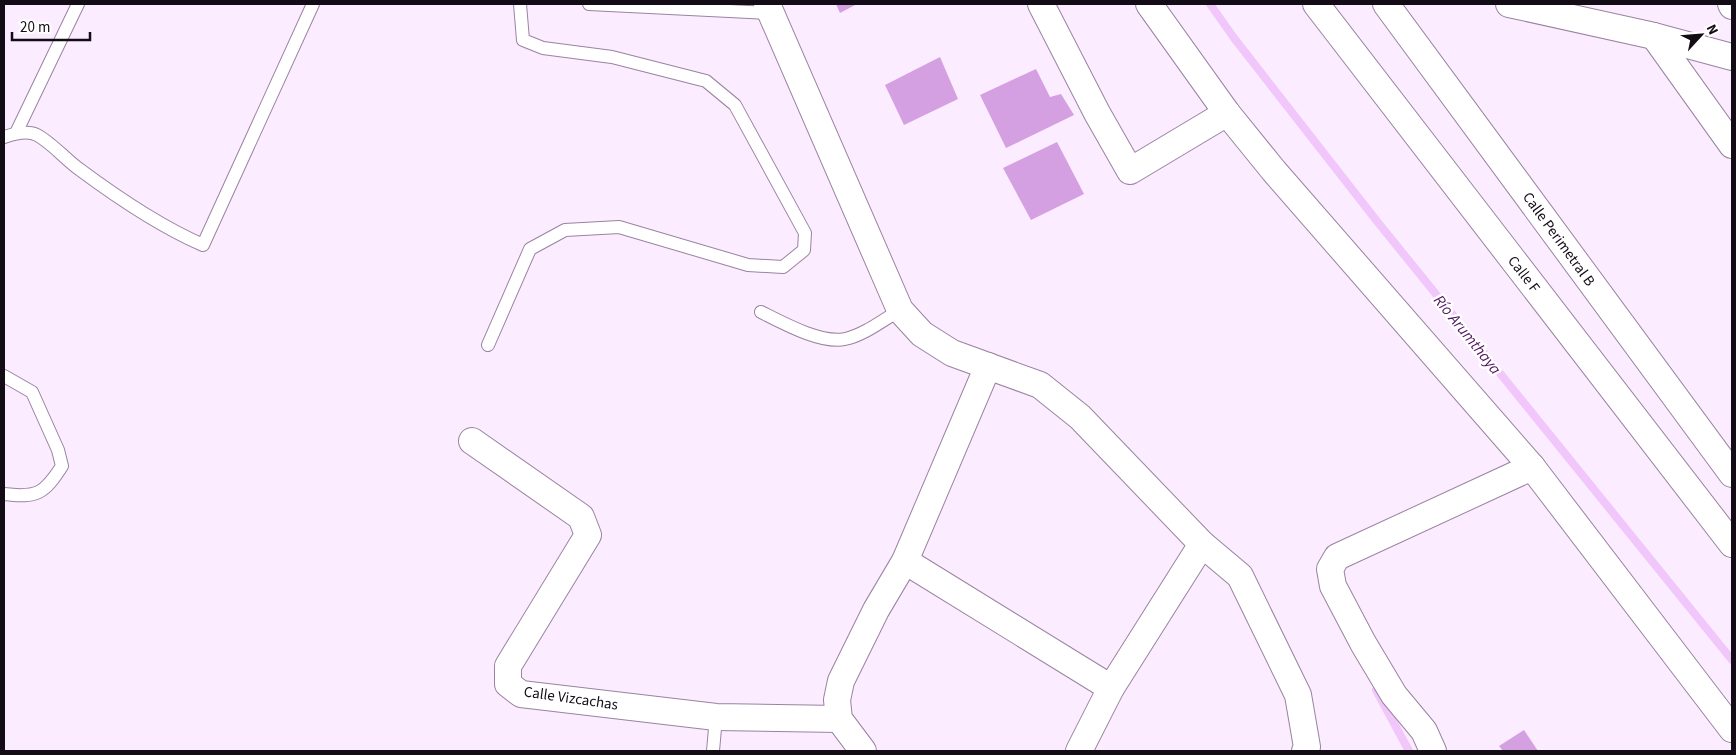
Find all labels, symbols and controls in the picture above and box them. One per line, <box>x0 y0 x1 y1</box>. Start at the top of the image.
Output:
scale bar <box>12 10 90 42</box>
north arrow <box>1676 10 1726 60</box>
text: 20 m <box>20 17 50 38</box>
text: N <box>1701 21 1723 38</box>
street label: Calle Perimetral B <box>1517 188 1600 291</box>
street label: Calle F <box>1503 251 1545 298</box>
water label: Río Arumthaya <box>1428 290 1506 379</box>
street label: Calle Vizcachas <box>522 681 619 716</box>

